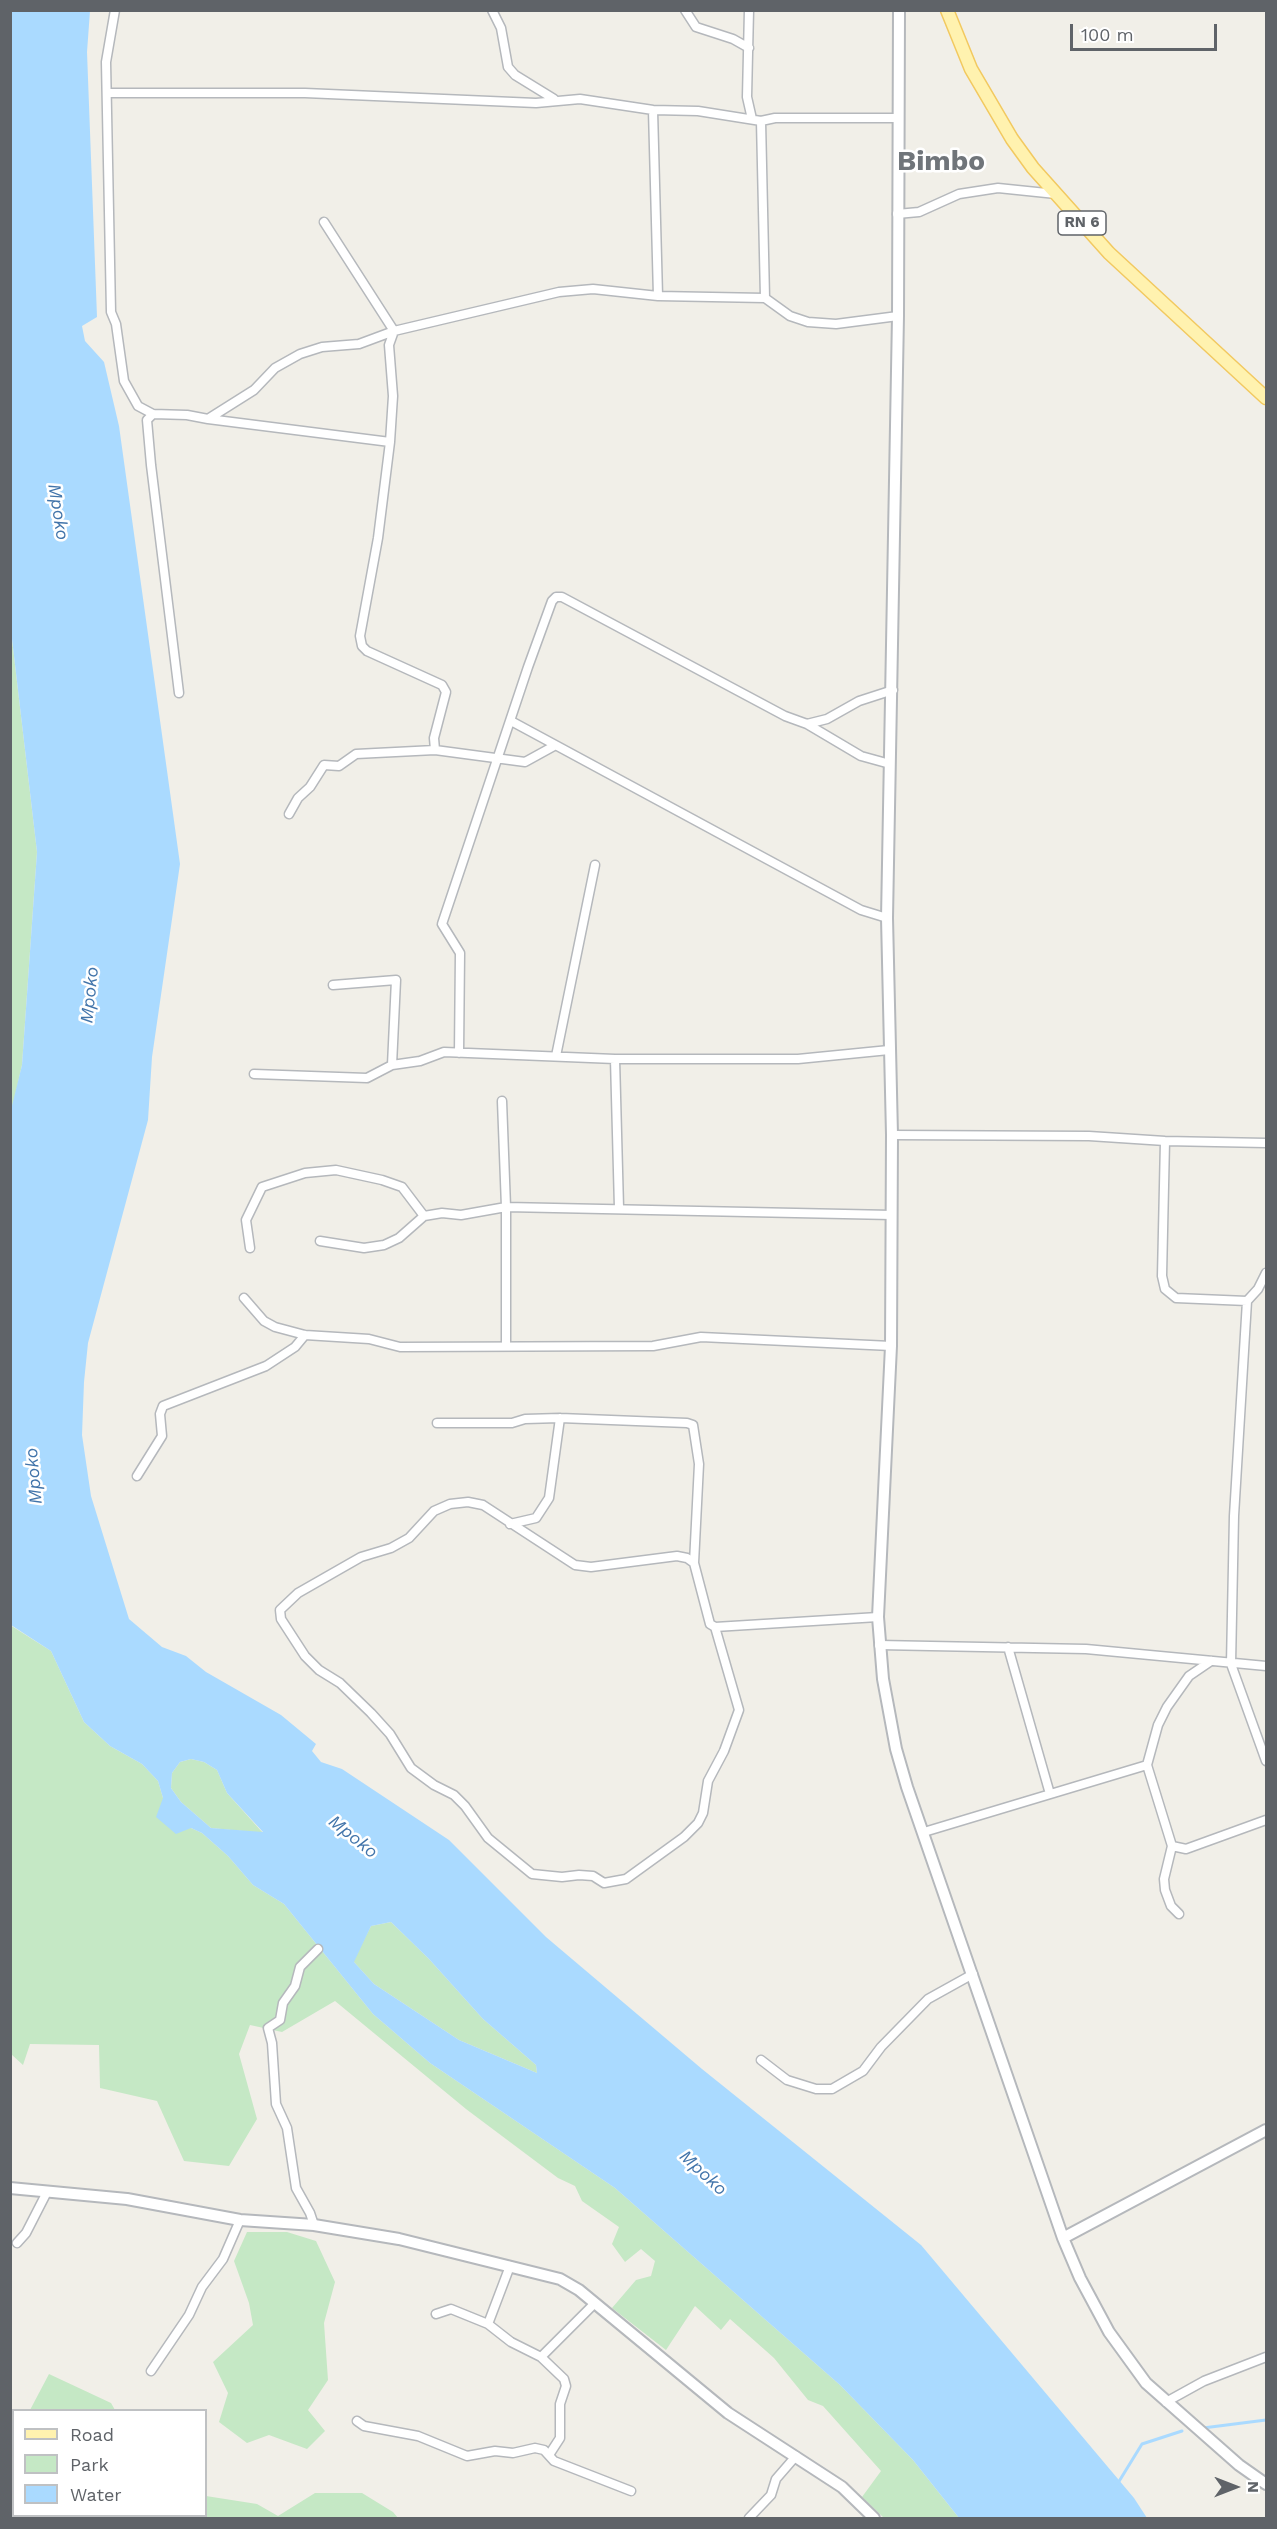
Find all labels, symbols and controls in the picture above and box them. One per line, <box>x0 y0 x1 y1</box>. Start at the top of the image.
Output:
scale bar <box>1073 12 1220 50</box>
text: 100 m <box>1081 24 1134 45</box>
district label: Bimbo <box>897 145 985 179</box>
road number: RN 6 <box>1058 211 1106 235</box>
water label: Mpoko <box>43 482 73 542</box>
water label: Mpoko <box>76 966 104 1024</box>
water label: Mpoko <box>21 1447 47 1505</box>
water label: Mpoko <box>324 1811 382 1863</box>
water label: Mpoko <box>675 2146 731 2200</box>
legend <box>12 2409 207 2517</box>
text: Road <box>70 2424 114 2445</box>
text: Park <box>70 2454 109 2475</box>
north arrow <box>1205 2457 1265 2517</box>
text: N <box>1244 2481 1263 2493</box>
text: Water <box>70 2484 122 2505</box>

